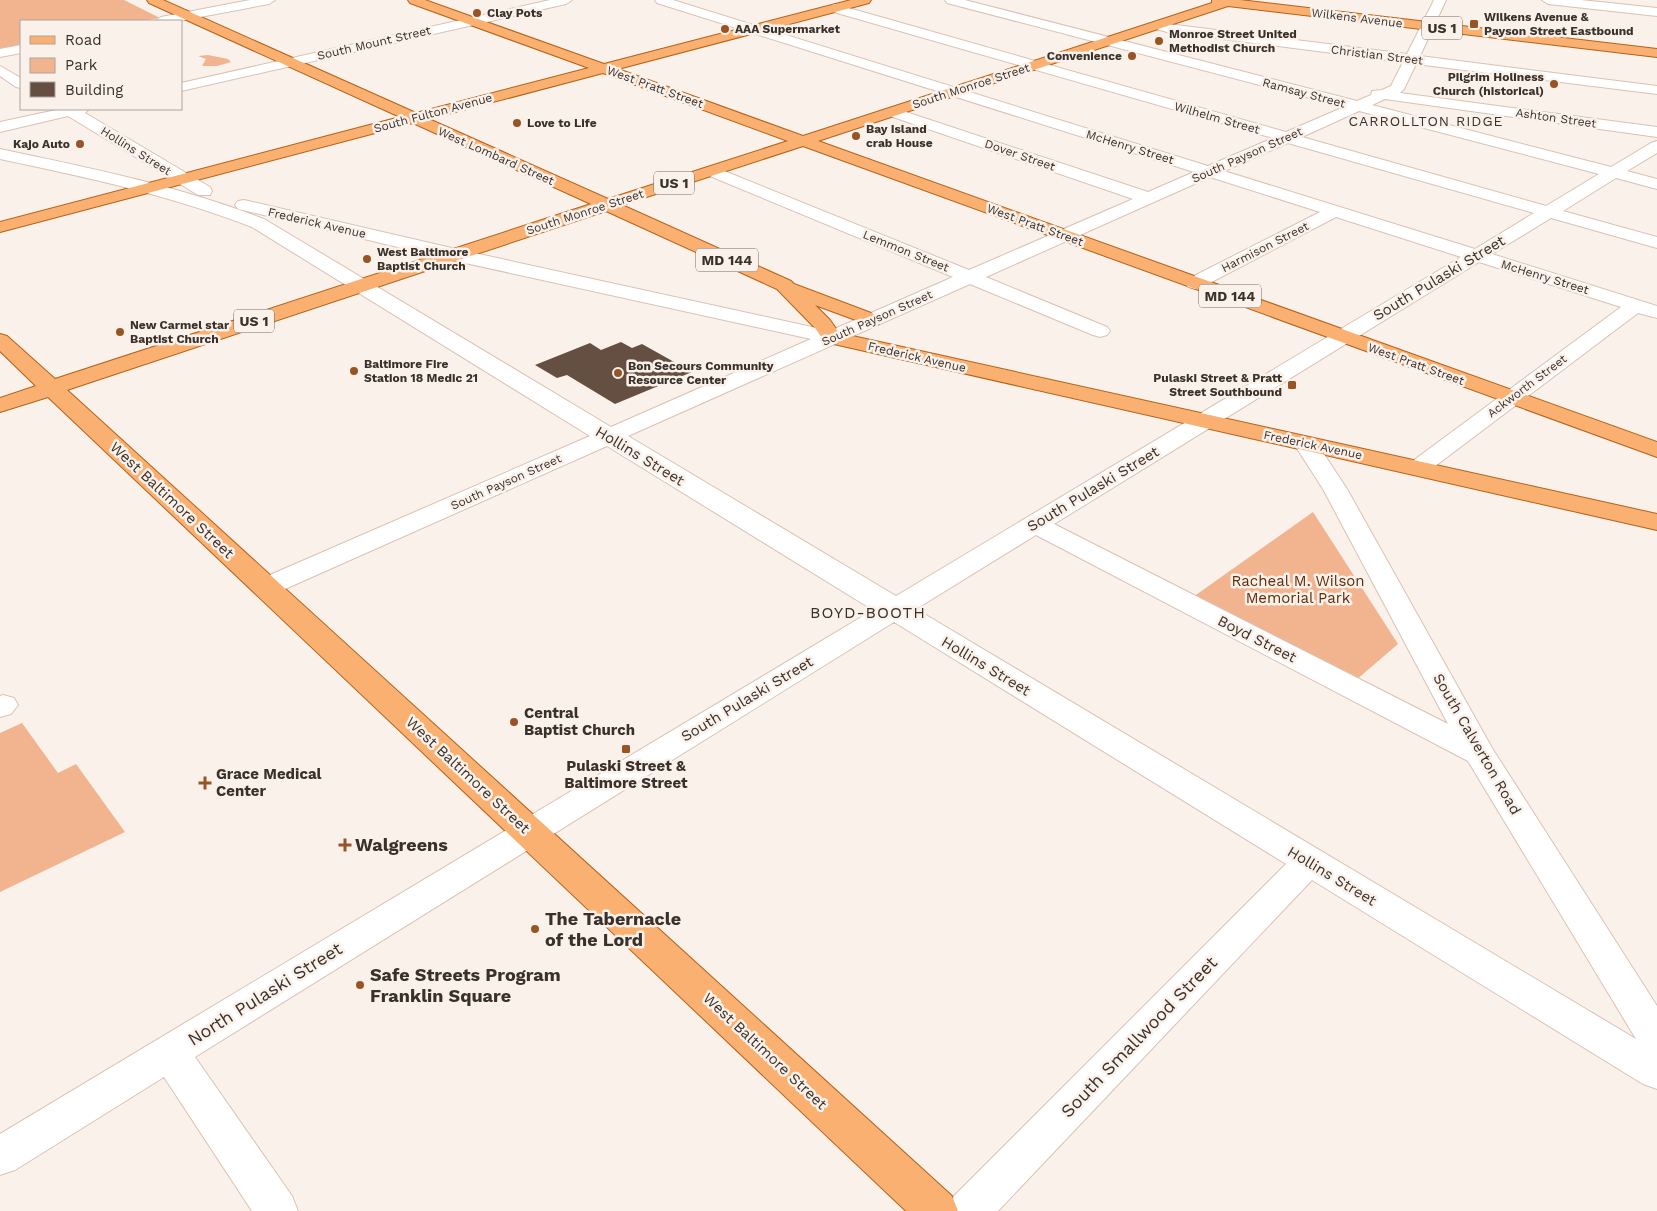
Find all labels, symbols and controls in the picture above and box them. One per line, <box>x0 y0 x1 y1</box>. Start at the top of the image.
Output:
street label: Wilkens Avenue <box>1311 5 1403 31</box>
place label: Clay Pots <box>487 6 543 20</box>
marker: Clay Pots <box>471 7 483 19</box>
place label: Wilkens Avenue & Payson Street Eastbound <box>1484 10 1634 38</box>
road number: US 1 <box>1422 16 1462 40</box>
marker: Wilkens Avenue & Payson Street Eastbound <box>1468 18 1480 30</box>
legend <box>20 20 182 110</box>
place label: AAA Supermarket <box>735 22 841 36</box>
street label: South Mount Street <box>316 23 432 63</box>
marker: AAA Supermarket <box>719 23 731 35</box>
place label: Monroe Street United Methodist Church <box>1169 27 1297 55</box>
text: Road <box>65 31 102 49</box>
marker: Monroe Street United Methodist Church <box>1153 35 1165 47</box>
street label: Christian Street <box>1330 42 1424 68</box>
place label: Convenience <box>1047 49 1122 63</box>
marker: Convenience <box>1126 50 1138 62</box>
text: Park <box>65 56 98 74</box>
street label: South Monroe Street <box>911 60 1031 112</box>
street label: West Pratt Street <box>605 63 705 111</box>
place label: Pilgrim Holiness Church (historical) <box>1433 70 1545 98</box>
street label: Ramsay Street <box>1261 75 1347 111</box>
marker: Pilgrim Holiness Church (historical) <box>1548 78 1560 90</box>
text: Building <box>65 81 123 99</box>
street label: South Fulton Avenue <box>372 90 494 136</box>
street label: Wilhelm Street <box>1173 99 1261 137</box>
street label: Ashton Street <box>1515 105 1597 131</box>
district label: CARROLLTON RIDGE <box>1348 113 1504 129</box>
place label: Love to Life <box>527 116 597 130</box>
marker: Love to Life <box>511 117 523 129</box>
place label: Bay Island crab House <box>866 122 933 150</box>
street label: Hollins Street <box>98 124 174 178</box>
street label: West Lombard Street <box>436 124 556 188</box>
street label: South Payson Street <box>1189 124 1305 186</box>
street label: McHenry Street <box>1084 127 1176 167</box>
marker: Bay Island crab House <box>850 130 862 142</box>
street label: Dover Street <box>983 136 1057 174</box>
place label: Kajo Auto <box>13 137 70 151</box>
marker: Kajo Auto <box>74 138 86 150</box>
road number: US 1 <box>654 172 694 194</box>
street label: South Monroe Street <box>525 186 645 238</box>
street label: West Pratt Street <box>985 201 1085 249</box>
street label: Frederick Avenue <box>267 205 368 241</box>
street label: Harmison Street <box>1219 219 1311 275</box>
street label: Lemmon Street <box>861 227 951 275</box>
street label: South Pulaski Street <box>1370 231 1509 325</box>
place label: West Baltimore Baptist Church <box>377 245 469 273</box>
road number: MD 144 <box>696 248 758 272</box>
marker: West Baltimore Baptist Church <box>361 253 373 265</box>
street label: McHenry Street <box>1499 257 1591 297</box>
road number: MD 144 <box>1199 284 1261 308</box>
street label: South Payson Street <box>819 287 935 349</box>
road number: US 1 <box>234 310 274 332</box>
place label: New Carmel star Baptist Church <box>130 318 230 346</box>
marker: New Carmel star Baptist Church <box>114 326 126 338</box>
street label: Frederick Avenue <box>867 339 968 375</box>
street label: West Pratt Street <box>1366 340 1466 388</box>
street label: Ackworth Street <box>1485 352 1569 420</box>
place label: Baltimore Fire Station 18 Medic 21 <box>364 357 478 385</box>
place label: Bon Secours Community Resource Center <box>628 359 774 387</box>
marker: Baltimore Fire Station 18 Medic 21 <box>348 365 360 377</box>
marker: Bon Secours Community Resource Center <box>612 367 624 379</box>
place label: Pulaski Street & Pratt Street Southbound <box>1153 371 1283 399</box>
marker: Pulaski Street & Pratt Street Southbound <box>1286 379 1298 391</box>
street label: Hollins Street <box>592 422 688 490</box>
street label: Frederick Avenue <box>1262 428 1364 462</box>
street label: West Baltimore Street <box>106 438 238 563</box>
street label: South Pulaski Street <box>1024 442 1163 536</box>
street label: South Payson Street <box>448 451 564 513</box>
park label: Racheal M. Wilson Memorial Park <box>1231 572 1365 607</box>
district label: BOYD-BOOTH <box>810 603 926 622</box>
street label: Boyd Street <box>1215 611 1300 667</box>
street label: Hollins Street <box>938 632 1034 700</box>
street label: South Pulaski Street <box>678 652 817 746</box>
street label: South Calverton Road <box>1429 670 1525 818</box>
place label: Central Baptist Church <box>524 704 635 739</box>
street label: West Baltimore Street <box>402 713 534 838</box>
marker: Central Baptist Church <box>508 716 520 728</box>
marker: Pulaski Street & Baltimore Street <box>620 743 632 755</box>
place label: Pulaski Street & Baltimore Street <box>564 757 688 792</box>
place label: Grace Medical Center <box>216 765 322 800</box>
marker: Grace Medical Center <box>198 776 212 790</box>
place label: Walgreens <box>355 834 448 855</box>
marker: Walgreens <box>339 839 351 851</box>
street label: Hollins Street <box>1284 842 1380 910</box>
place label: The Tabernacle of the Lord <box>545 908 681 950</box>
marker: The Tabernacle of the Lord <box>529 923 541 935</box>
street label: North Pulaski Street <box>184 937 346 1050</box>
street label: South Smallwood Street <box>1056 951 1221 1122</box>
place label: Safe Streets Program Franklin Square <box>370 964 561 1006</box>
marker: Safe Streets Program Franklin Square <box>354 979 366 991</box>
street label: West Baltimore Street <box>699 989 831 1114</box>

